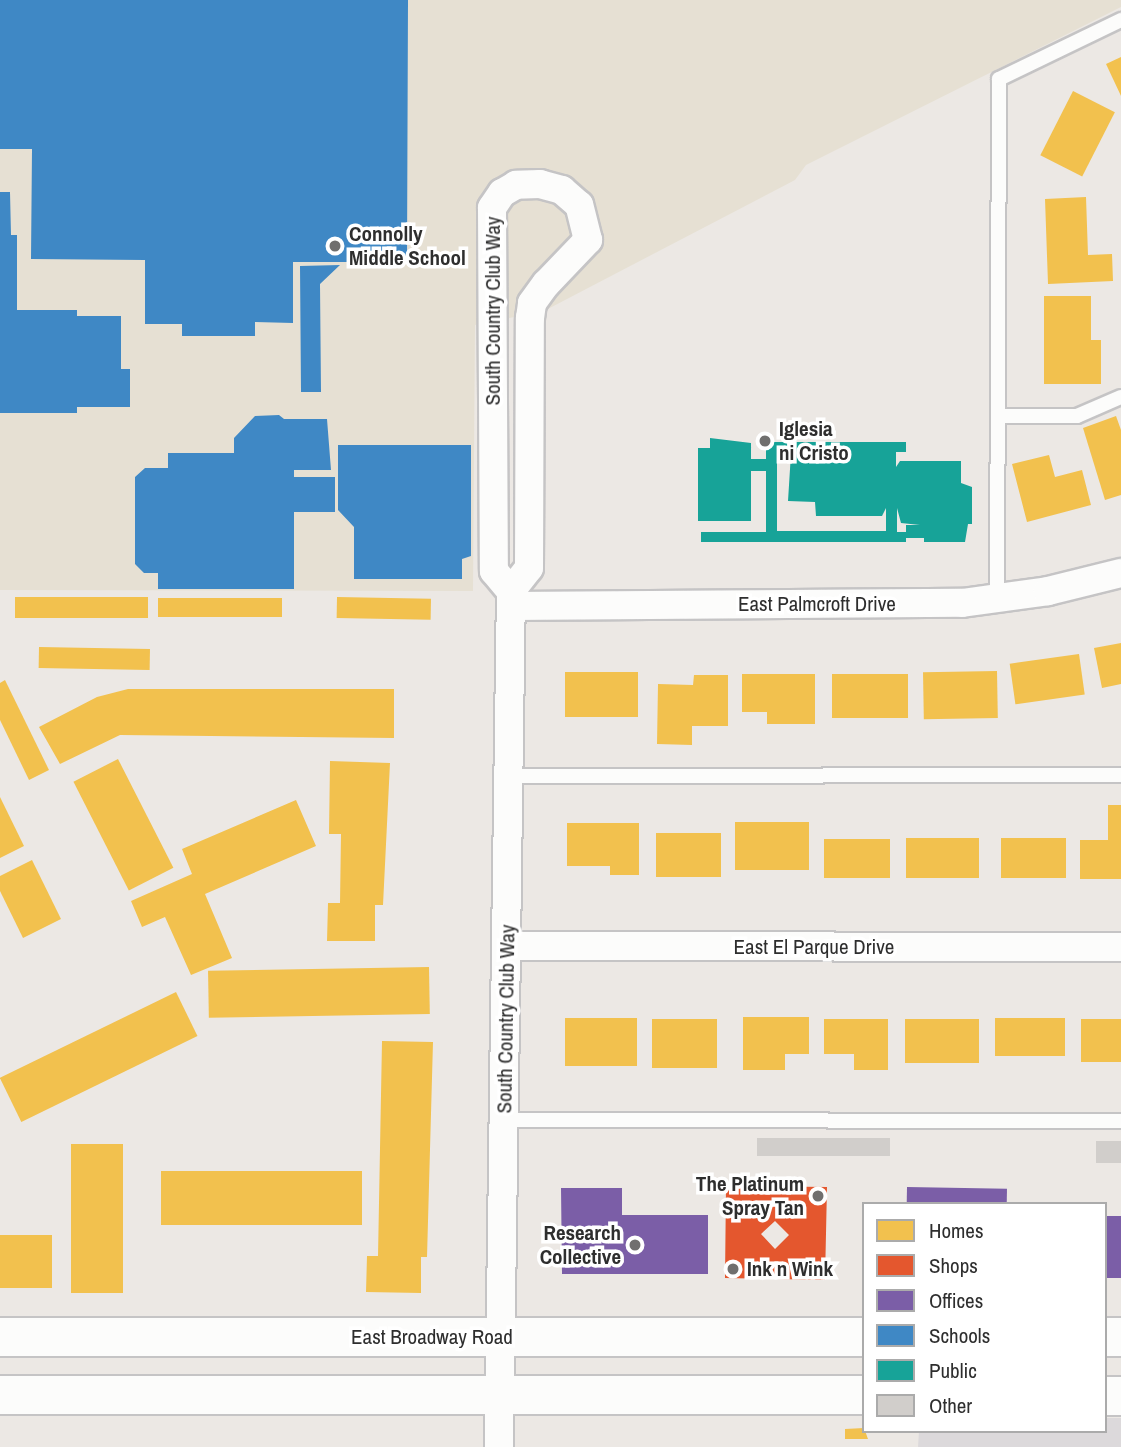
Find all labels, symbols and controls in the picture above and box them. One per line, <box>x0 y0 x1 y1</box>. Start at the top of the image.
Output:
street label: South Country Club Way <box>480 217 506 405</box>
place label: Connolly Middle School <box>349 221 466 271</box>
marker: Connolly Middle School <box>327 238 343 254</box>
place label: Iglesia ni Cristo <box>779 416 849 466</box>
marker: Iglesia ni Cristo <box>757 433 773 449</box>
street label: East Palmcroft Drive <box>738 591 896 617</box>
street label: South Country Club Way <box>492 924 520 1114</box>
street label: East El Parque Drive <box>734 934 894 960</box>
place label: The Platinum Spray Tan <box>696 1171 804 1221</box>
marker: The Platinum Spray Tan <box>810 1188 826 1204</box>
legend <box>862 1202 1107 1433</box>
text: Homes <box>929 1216 984 1245</box>
place label: Research Collective <box>540 1220 621 1270</box>
marker: Research Collective <box>627 1237 643 1253</box>
text: Shops <box>929 1251 978 1280</box>
place label: Ink n Wink <box>747 1256 833 1282</box>
marker: Ink n Wink <box>725 1261 741 1277</box>
text: Offices <box>929 1286 983 1315</box>
text: Schools <box>929 1321 990 1350</box>
street label: East Broadway Road <box>351 1324 513 1350</box>
text: Public <box>929 1356 977 1385</box>
text: Other <box>929 1391 972 1420</box>

